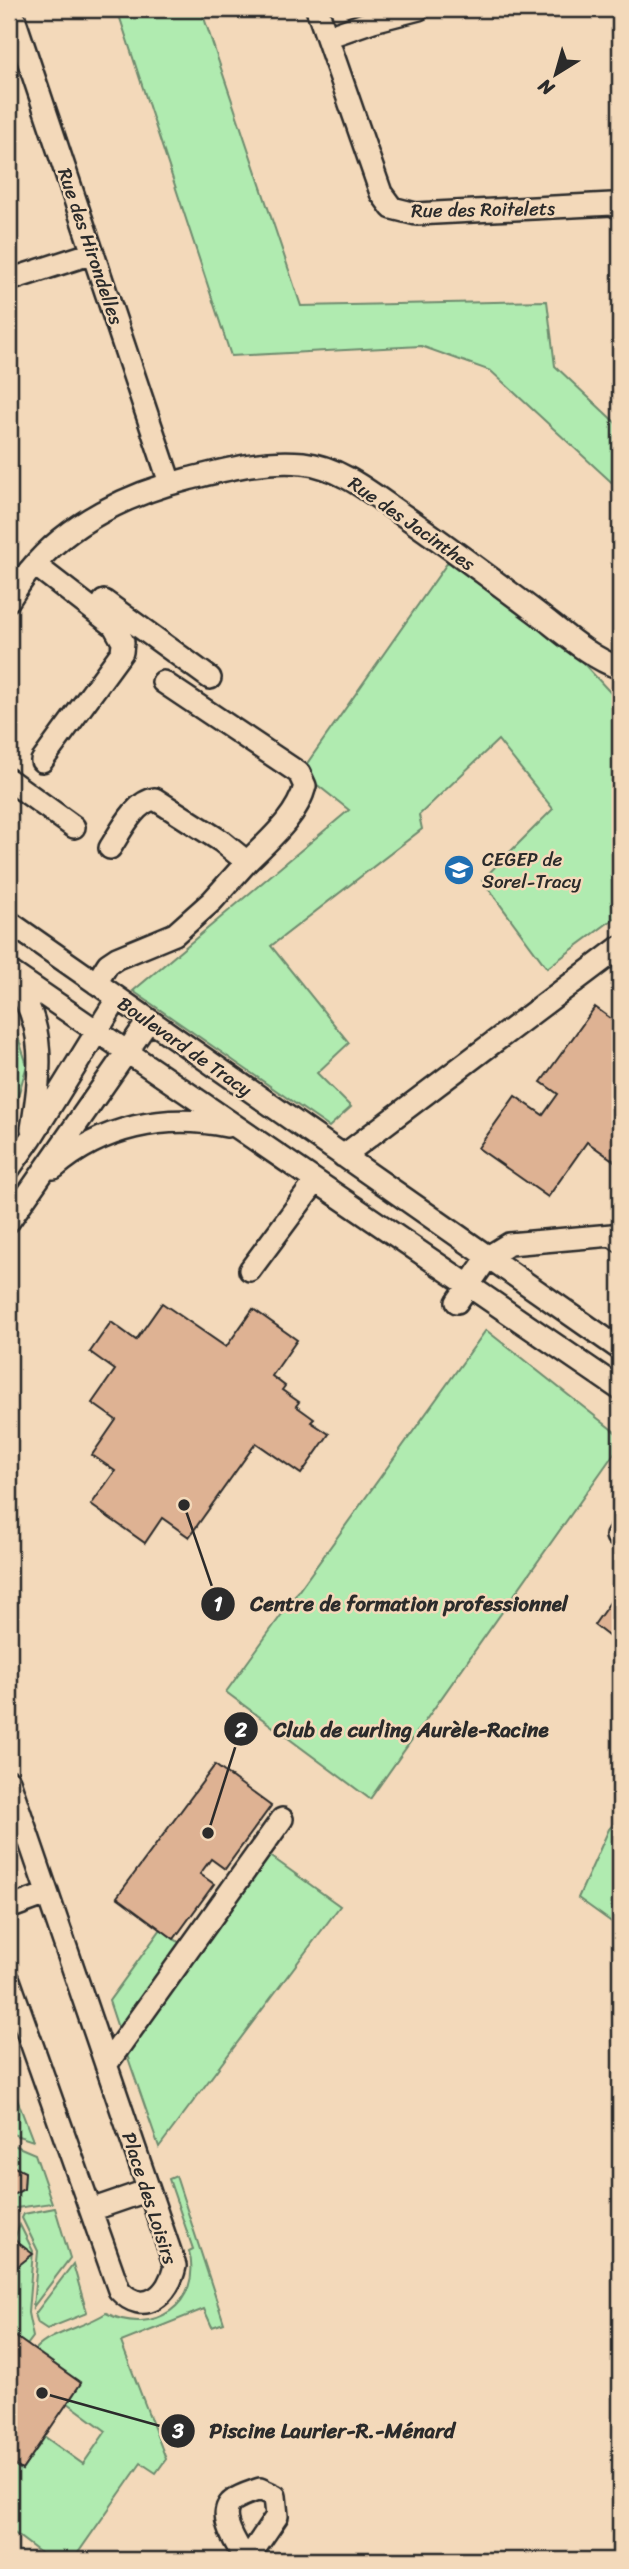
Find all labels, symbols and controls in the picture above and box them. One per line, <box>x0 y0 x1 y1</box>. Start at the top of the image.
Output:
north arrow <box>520 38 590 108</box>
text: N <box>530 70 562 105</box>
street label: Rue des Hirondelles <box>48 163 133 329</box>
street label: Rue des Roitelets <box>411 192 555 227</box>
street label: Rue des Jacinthes <box>341 467 482 580</box>
place label: CEGEP de Sorel-Tracy <box>482 843 581 898</box>
school or university icon: CEGEP de Sorel-Tracy <box>442 853 476 887</box>
street label: Boulevard de Tracy <box>110 987 259 1105</box>
callout: Centre de formation professionnel <box>201 1583 583 1625</box>
text: 1 <box>213 1585 223 1623</box>
text: Centre de formation professionnel <box>249 1585 569 1623</box>
callout: Club de curling Aurèle-Racine <box>224 1708 563 1750</box>
text: 2 <box>234 1711 247 1749</box>
text: Club de curling Aurèle-Racine <box>272 1711 549 1749</box>
street label: Place des Loisirs <box>113 2128 187 2269</box>
callout: Piscine Laurier-R.-Ménard <box>160 2410 469 2452</box>
text: 3 <box>171 2412 184 2450</box>
text: Piscine Laurier-R.-Ménard <box>209 2412 457 2450</box>

